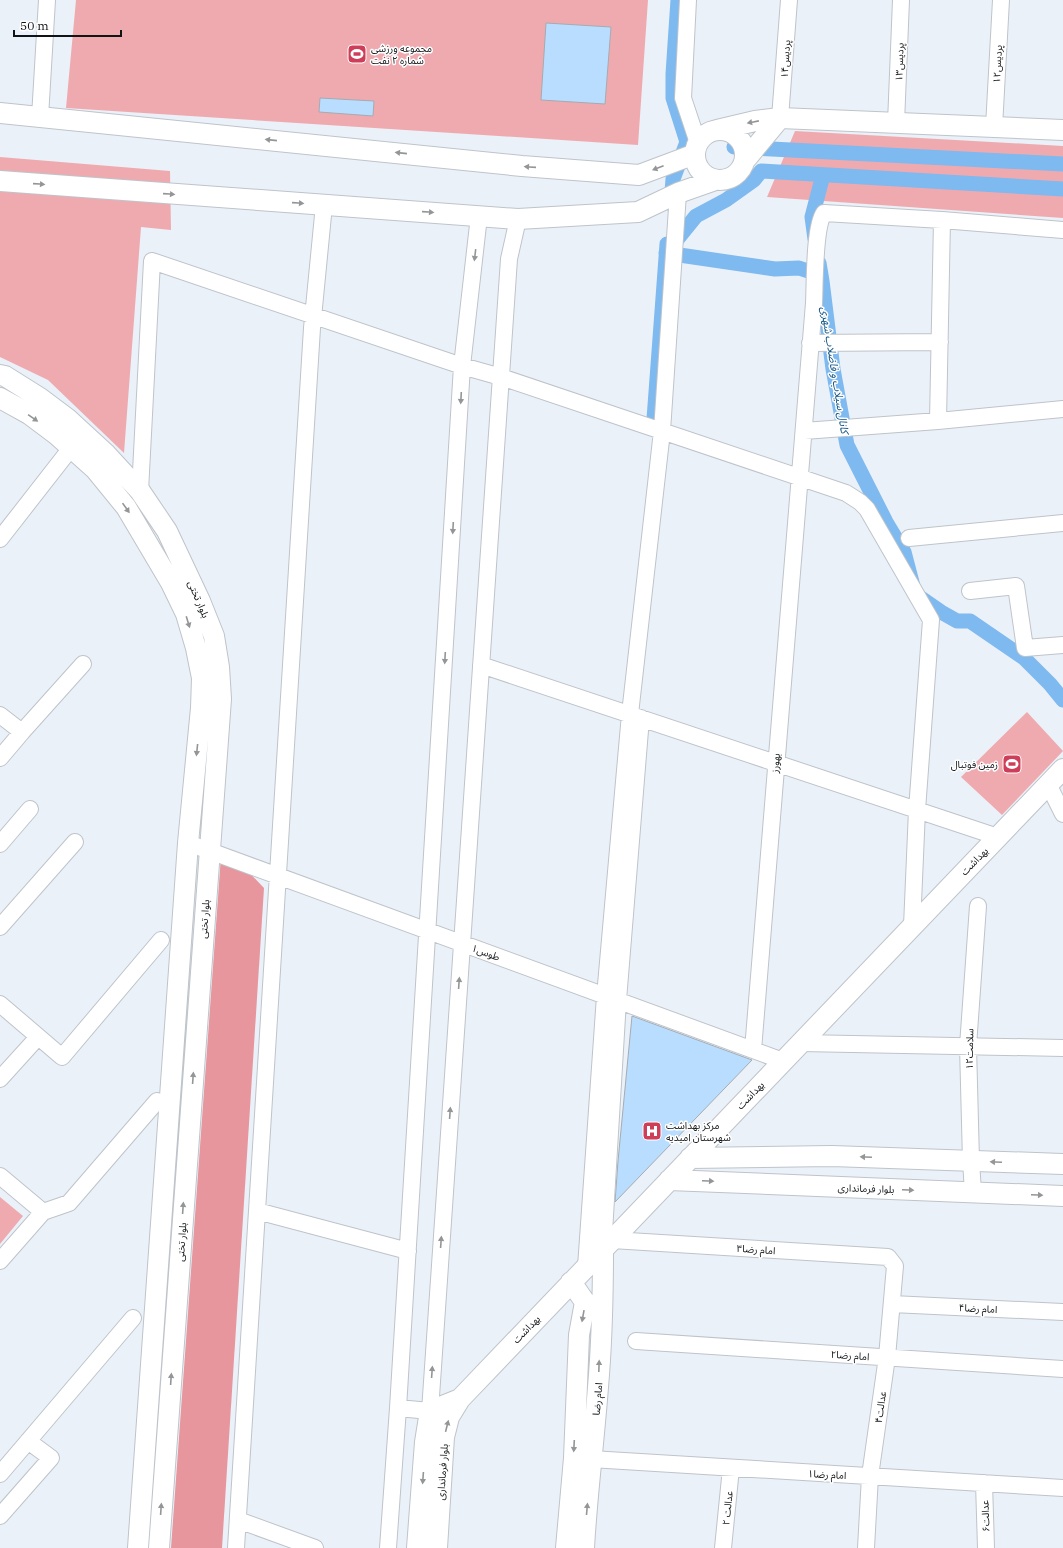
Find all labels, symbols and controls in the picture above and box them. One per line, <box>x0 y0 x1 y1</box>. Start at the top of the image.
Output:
scale bar <box>14 12 121 38</box>
text: 50 m <box>20 18 49 33</box>
street label: پردیس۱۴ <box>778 39 793 79</box>
place label: مجموعه ورزشی شماره ۲ نفت <box>371 42 432 67</box>
sports icon: مجموعه ورزشی شماره ۲ نفت <box>346 43 368 65</box>
street label: پردیس۱۳ <box>892 43 907 82</box>
street label: پردیس۱۲ <box>990 44 1005 84</box>
one-way arrow <box>747 119 759 125</box>
one-way arrow <box>265 137 277 143</box>
one-way arrow <box>395 150 407 157</box>
one-way arrow <box>524 163 536 170</box>
one-way arrow <box>652 165 664 171</box>
one-way arrow <box>33 180 45 187</box>
one-way arrow <box>163 190 175 197</box>
one-way arrow <box>292 200 304 207</box>
one-way arrow <box>422 209 434 216</box>
one-way arrow <box>472 249 478 261</box>
water label: کانال سیلاب و فاضلاب شهری <box>818 305 852 437</box>
one-way arrow <box>457 392 464 404</box>
one-way arrow <box>28 413 39 422</box>
one-way arrow <box>122 503 130 513</box>
one-way arrow <box>449 522 456 534</box>
street label: بلوار تختی <box>185 579 212 620</box>
one-way arrow <box>185 616 191 628</box>
one-way arrow <box>442 652 448 665</box>
one-way arrow <box>194 744 200 756</box>
street label: بهورز <box>768 752 783 774</box>
sports icon: زمین فوتبال <box>1001 753 1023 775</box>
place label: زمین فوتبال <box>951 758 998 771</box>
street label: بهداشت <box>958 844 991 878</box>
street label: بلوار تختی <box>197 899 212 939</box>
street label: طوس۱ <box>470 941 502 964</box>
one-way arrow <box>456 977 463 989</box>
street label: سلامت۱۲ <box>963 1028 976 1070</box>
one-way arrow <box>189 1072 196 1084</box>
street label: بهداشت <box>734 1078 767 1112</box>
one-way arrow <box>447 1107 454 1119</box>
place label: مرکز بهداشت شهرستان امیدیه <box>666 1119 731 1144</box>
hospital icon: مرکز بهداشت شهرستان امیدیه <box>641 1120 663 1142</box>
one-way arrow <box>859 1154 872 1160</box>
one-way arrow <box>990 1159 1002 1166</box>
one-way arrow <box>702 1178 714 1185</box>
street label: بلوار فرمانداری <box>837 1181 895 1196</box>
one-way arrow <box>902 1187 915 1193</box>
one-way arrow <box>1031 1191 1043 1198</box>
one-way arrow <box>180 1202 187 1214</box>
street label: بلوار تختی <box>174 1222 189 1262</box>
one-way arrow <box>438 1236 445 1248</box>
street label: امام رضا۳ <box>736 1242 776 1259</box>
street label: امام رضا۴ <box>958 1301 998 1318</box>
one-way arrow <box>580 1310 586 1323</box>
street label: بهداشت <box>510 1312 543 1346</box>
street label: امام رضا۲ <box>830 1348 870 1365</box>
one-way arrow <box>596 1359 602 1372</box>
one-way arrow <box>429 1366 436 1378</box>
one-way arrow <box>167 1373 174 1385</box>
street label: امام رضا <box>590 1382 607 1416</box>
street label: عدالت۴ <box>872 1390 889 1424</box>
one-way arrow <box>445 1419 451 1432</box>
one-way arrow <box>571 1440 578 1452</box>
street label: بلوار فرمانداری <box>434 1443 451 1501</box>
street label: امام رضا۱ <box>807 1467 847 1484</box>
one-way arrow <box>419 1471 426 1484</box>
street label: عدالت ۲ <box>719 1490 736 1526</box>
street label: عدالت۶ <box>978 1500 993 1532</box>
one-way arrow <box>158 1503 165 1515</box>
one-way arrow <box>583 1503 590 1515</box>

